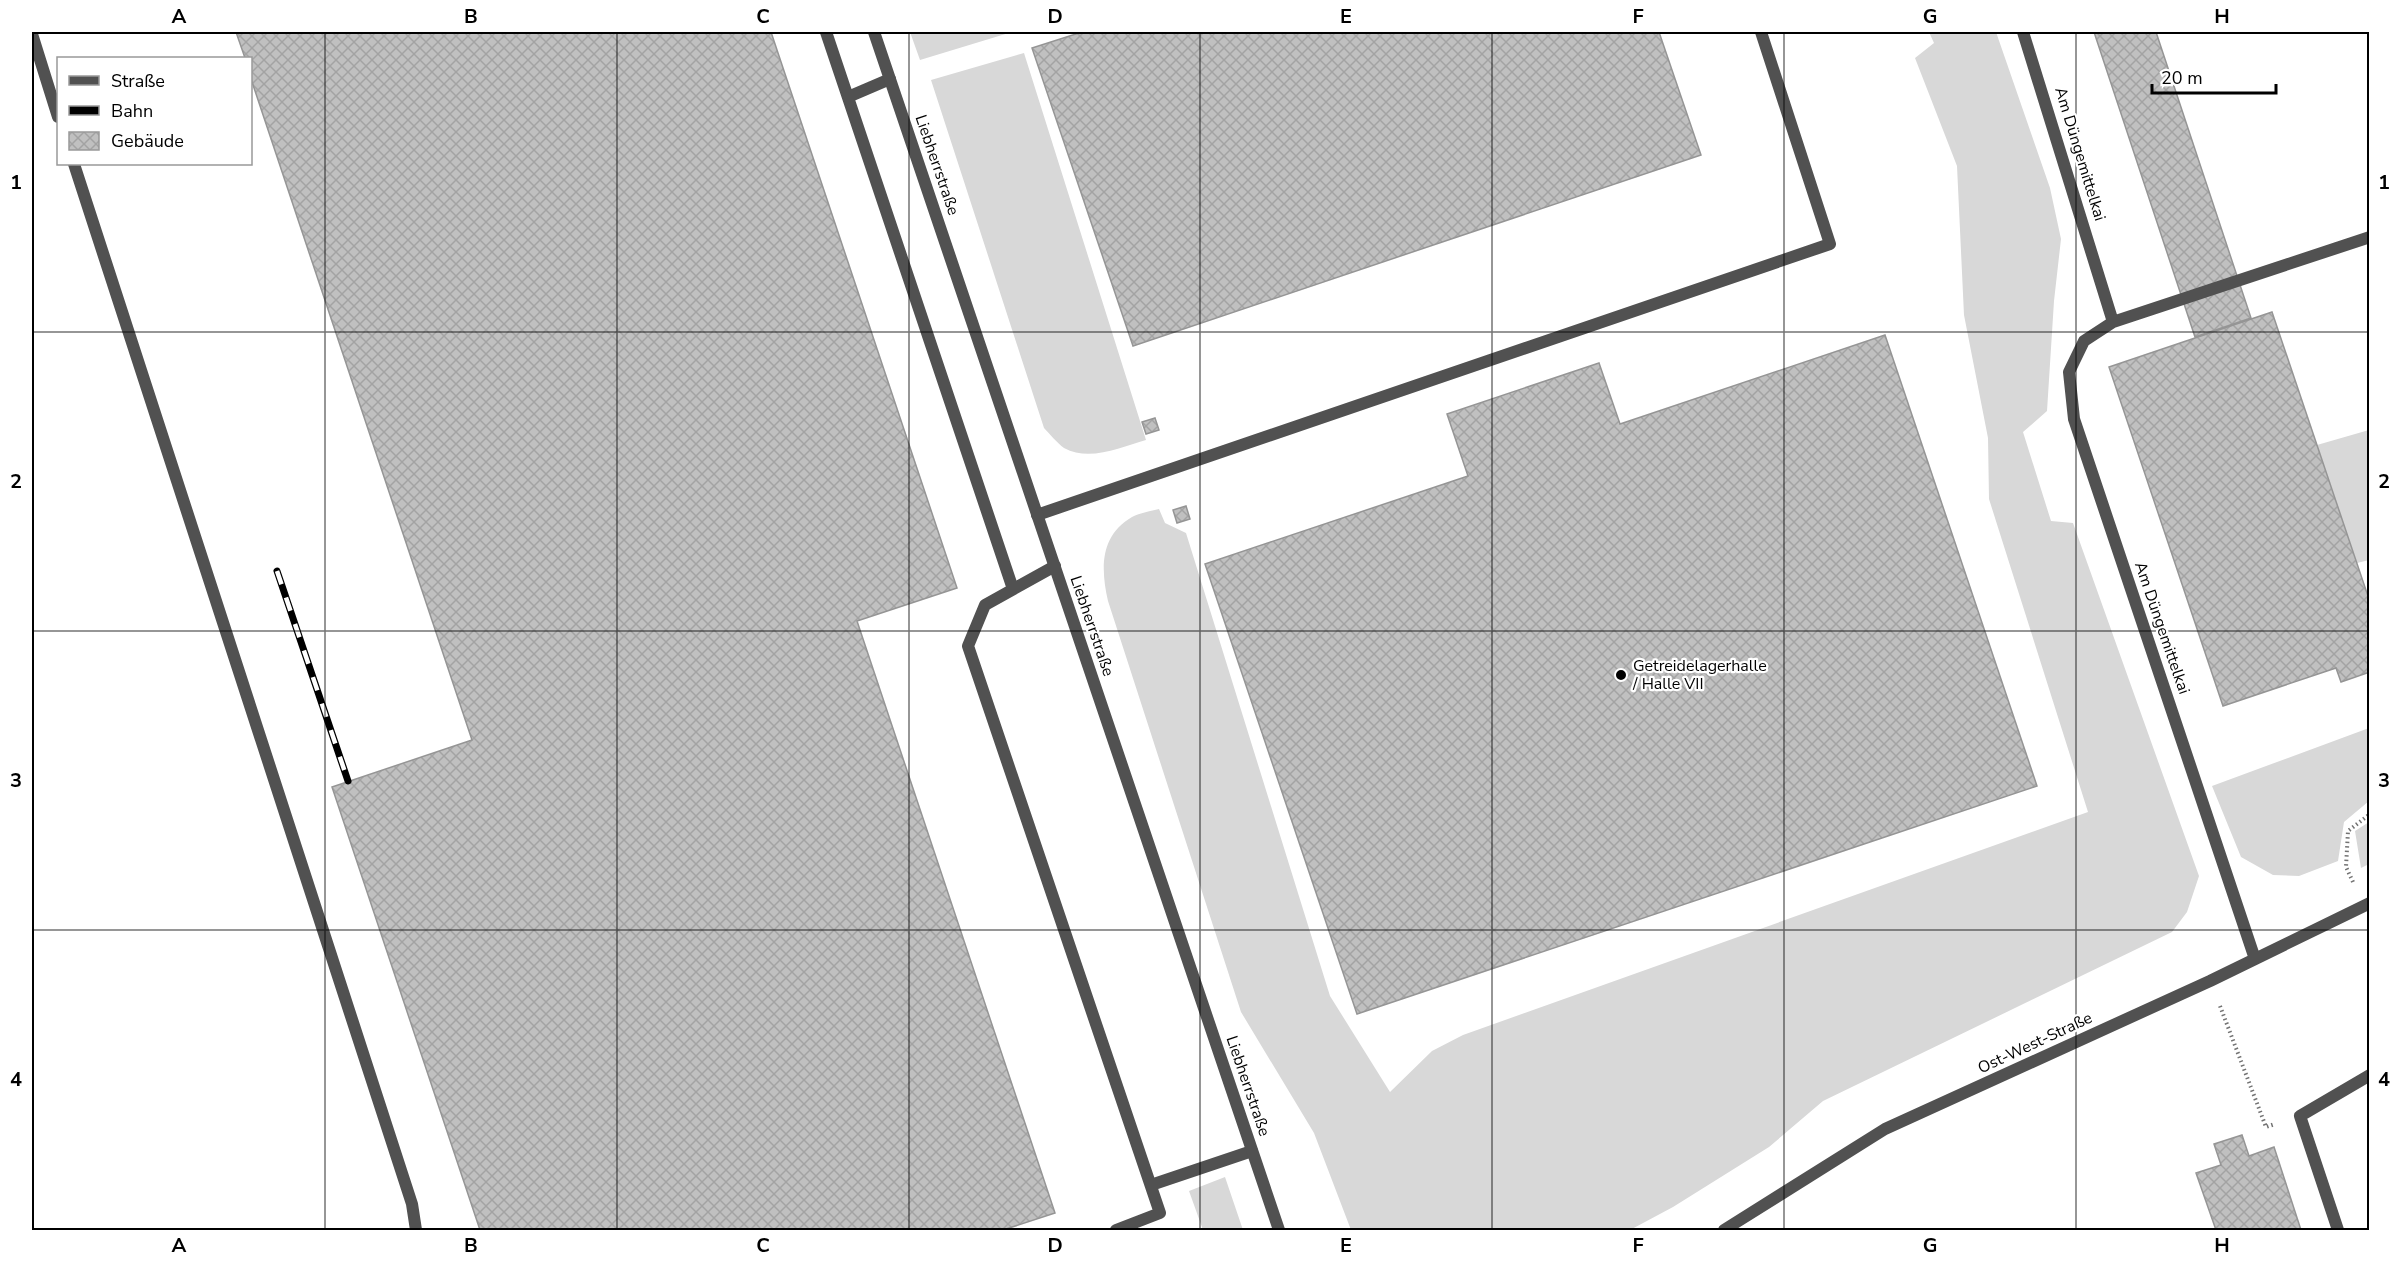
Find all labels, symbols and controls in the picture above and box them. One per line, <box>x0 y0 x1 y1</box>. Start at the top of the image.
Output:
text: A <box>172 3 187 30</box>
text: B <box>464 3 478 30</box>
text: C <box>756 3 770 30</box>
text: D <box>1047 3 1063 30</box>
text: E <box>1340 3 1352 30</box>
text: F <box>1632 3 1644 30</box>
text: G <box>1923 3 1937 30</box>
text: H <box>2214 3 2230 30</box>
legend <box>57 57 252 165</box>
scale bar <box>2152 57 2276 95</box>
text: 20 m <box>2161 66 2203 90</box>
text: Straße <box>111 69 165 93</box>
street label: Am Düngemittelkai <box>2049 84 2111 224</box>
text: Bahn <box>111 99 153 123</box>
street label: Liebherrstraße <box>910 112 964 218</box>
text: Gebäude <box>111 129 184 153</box>
text: 1 <box>10 169 22 196</box>
text: 1 <box>2378 169 2390 196</box>
text: 2 <box>10 468 22 495</box>
text: 2 <box>2378 468 2390 495</box>
street label: Am Düngemittelkai <box>2129 559 2195 697</box>
street label: Liebherrstraße <box>1065 573 1119 679</box>
place label: Getreidelagerhalle / Halle VII <box>1632 655 1767 695</box>
marker: Getreidelagerhalle / Halle VII <box>1614 668 1628 682</box>
text: 3 <box>10 767 22 794</box>
text: 3 <box>2378 767 2390 794</box>
street label: Ost-West-Straße <box>1974 1007 2096 1079</box>
street label: Liebherrstraße <box>1221 1033 1275 1139</box>
text: 4 <box>10 1066 22 1093</box>
text: 4 <box>2378 1066 2390 1093</box>
text: A <box>172 1232 187 1259</box>
text: B <box>464 1232 478 1259</box>
text: C <box>756 1232 770 1259</box>
text: D <box>1047 1232 1063 1259</box>
text: E <box>1340 1232 1352 1259</box>
text: F <box>1632 1232 1644 1259</box>
text: G <box>1923 1232 1937 1259</box>
text: H <box>2214 1232 2230 1259</box>

